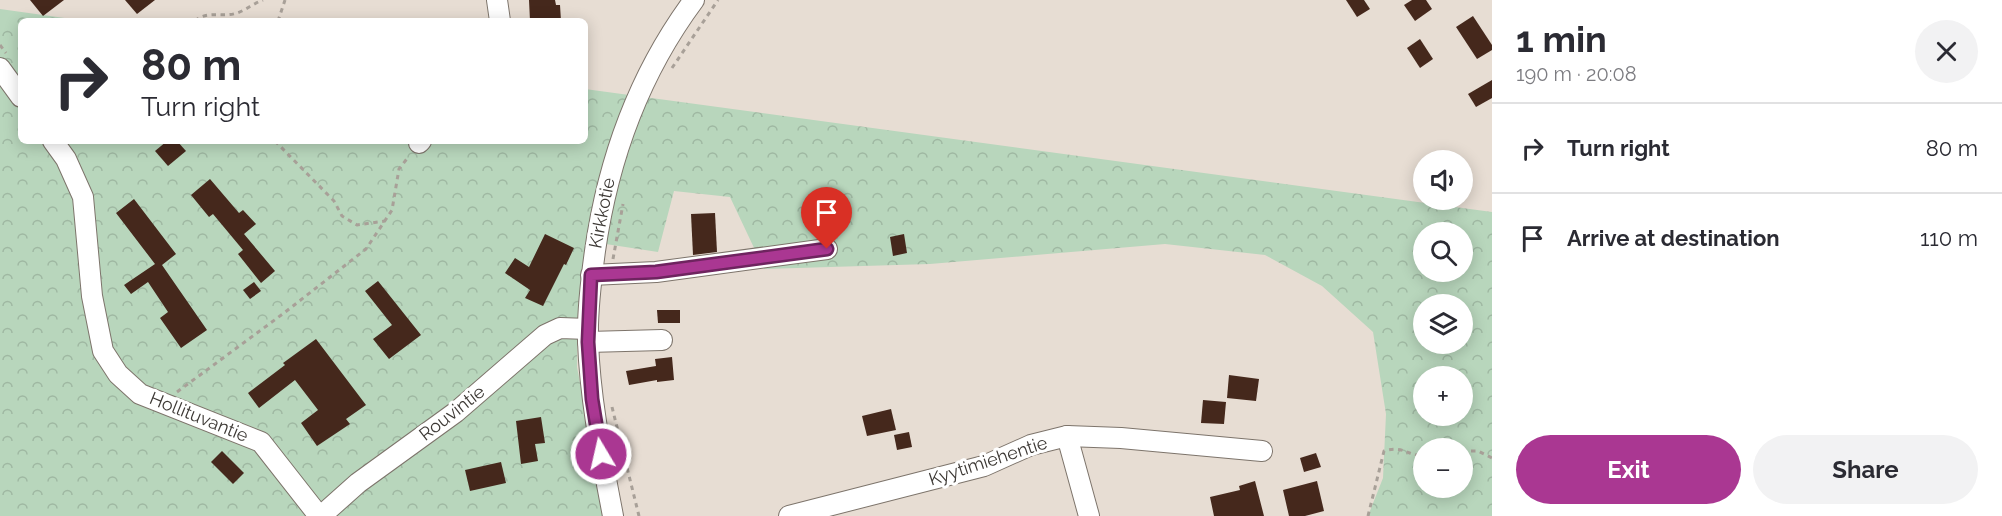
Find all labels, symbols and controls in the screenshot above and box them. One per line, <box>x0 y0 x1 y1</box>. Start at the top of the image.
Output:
text: 1 min <box>1516 18 1607 60</box>
button: close <box>1915 20 1978 83</box>
text: 80 m <box>141 41 241 90</box>
icon: right <box>42 42 120 120</box>
text: 190 m · 20:08 <box>1516 62 1637 86</box>
text: Turn right <box>141 91 260 122</box>
icon: right <box>1516 132 1549 165</box>
text: Turn right <box>1567 135 1670 161</box>
text: 80 m <box>1926 135 1978 161</box>
map controls <box>1413 150 1473 498</box>
button: sound <box>1413 150 1473 210</box>
street label: Kirkkotie <box>584 175 619 250</box>
pin <box>801 187 852 249</box>
icon: arrive <box>810 196 843 229</box>
button: search <box>1413 222 1473 282</box>
icon: arrive <box>1516 222 1549 255</box>
text: Arrive at destination <box>1567 225 1780 251</box>
text: 110 m <box>1920 225 1978 251</box>
button: layers <box>1413 294 1473 354</box>
button: + <box>1413 366 1473 426</box>
street label: Rouvintie <box>415 380 489 445</box>
street label: Hollituvantie <box>147 387 252 446</box>
position arrow <box>569 422 633 486</box>
street label: Kyytimiehentie <box>926 431 1050 490</box>
button: Exit <box>1516 435 1741 504</box>
button: Share <box>1753 435 1978 504</box>
button: − <box>1413 438 1473 498</box>

